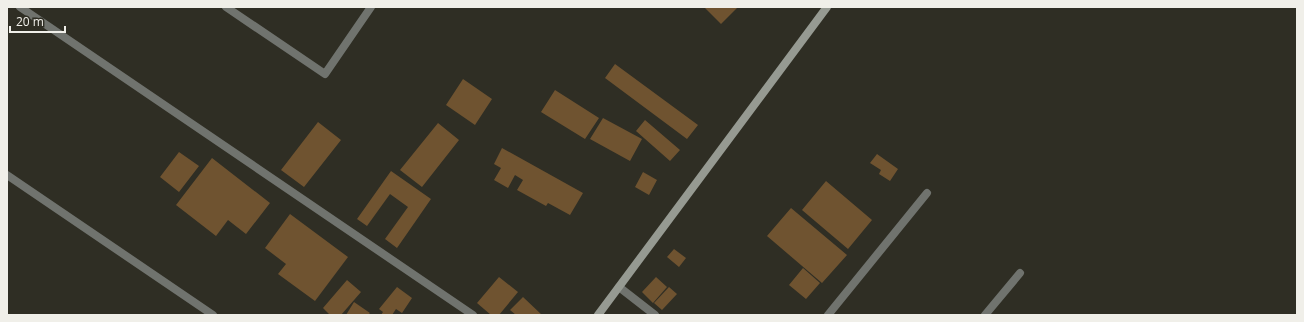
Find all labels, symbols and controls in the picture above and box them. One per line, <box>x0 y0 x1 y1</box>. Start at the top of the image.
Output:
scale bar <box>10 8 65 34</box>
text: 20 m <box>16 13 44 30</box>

